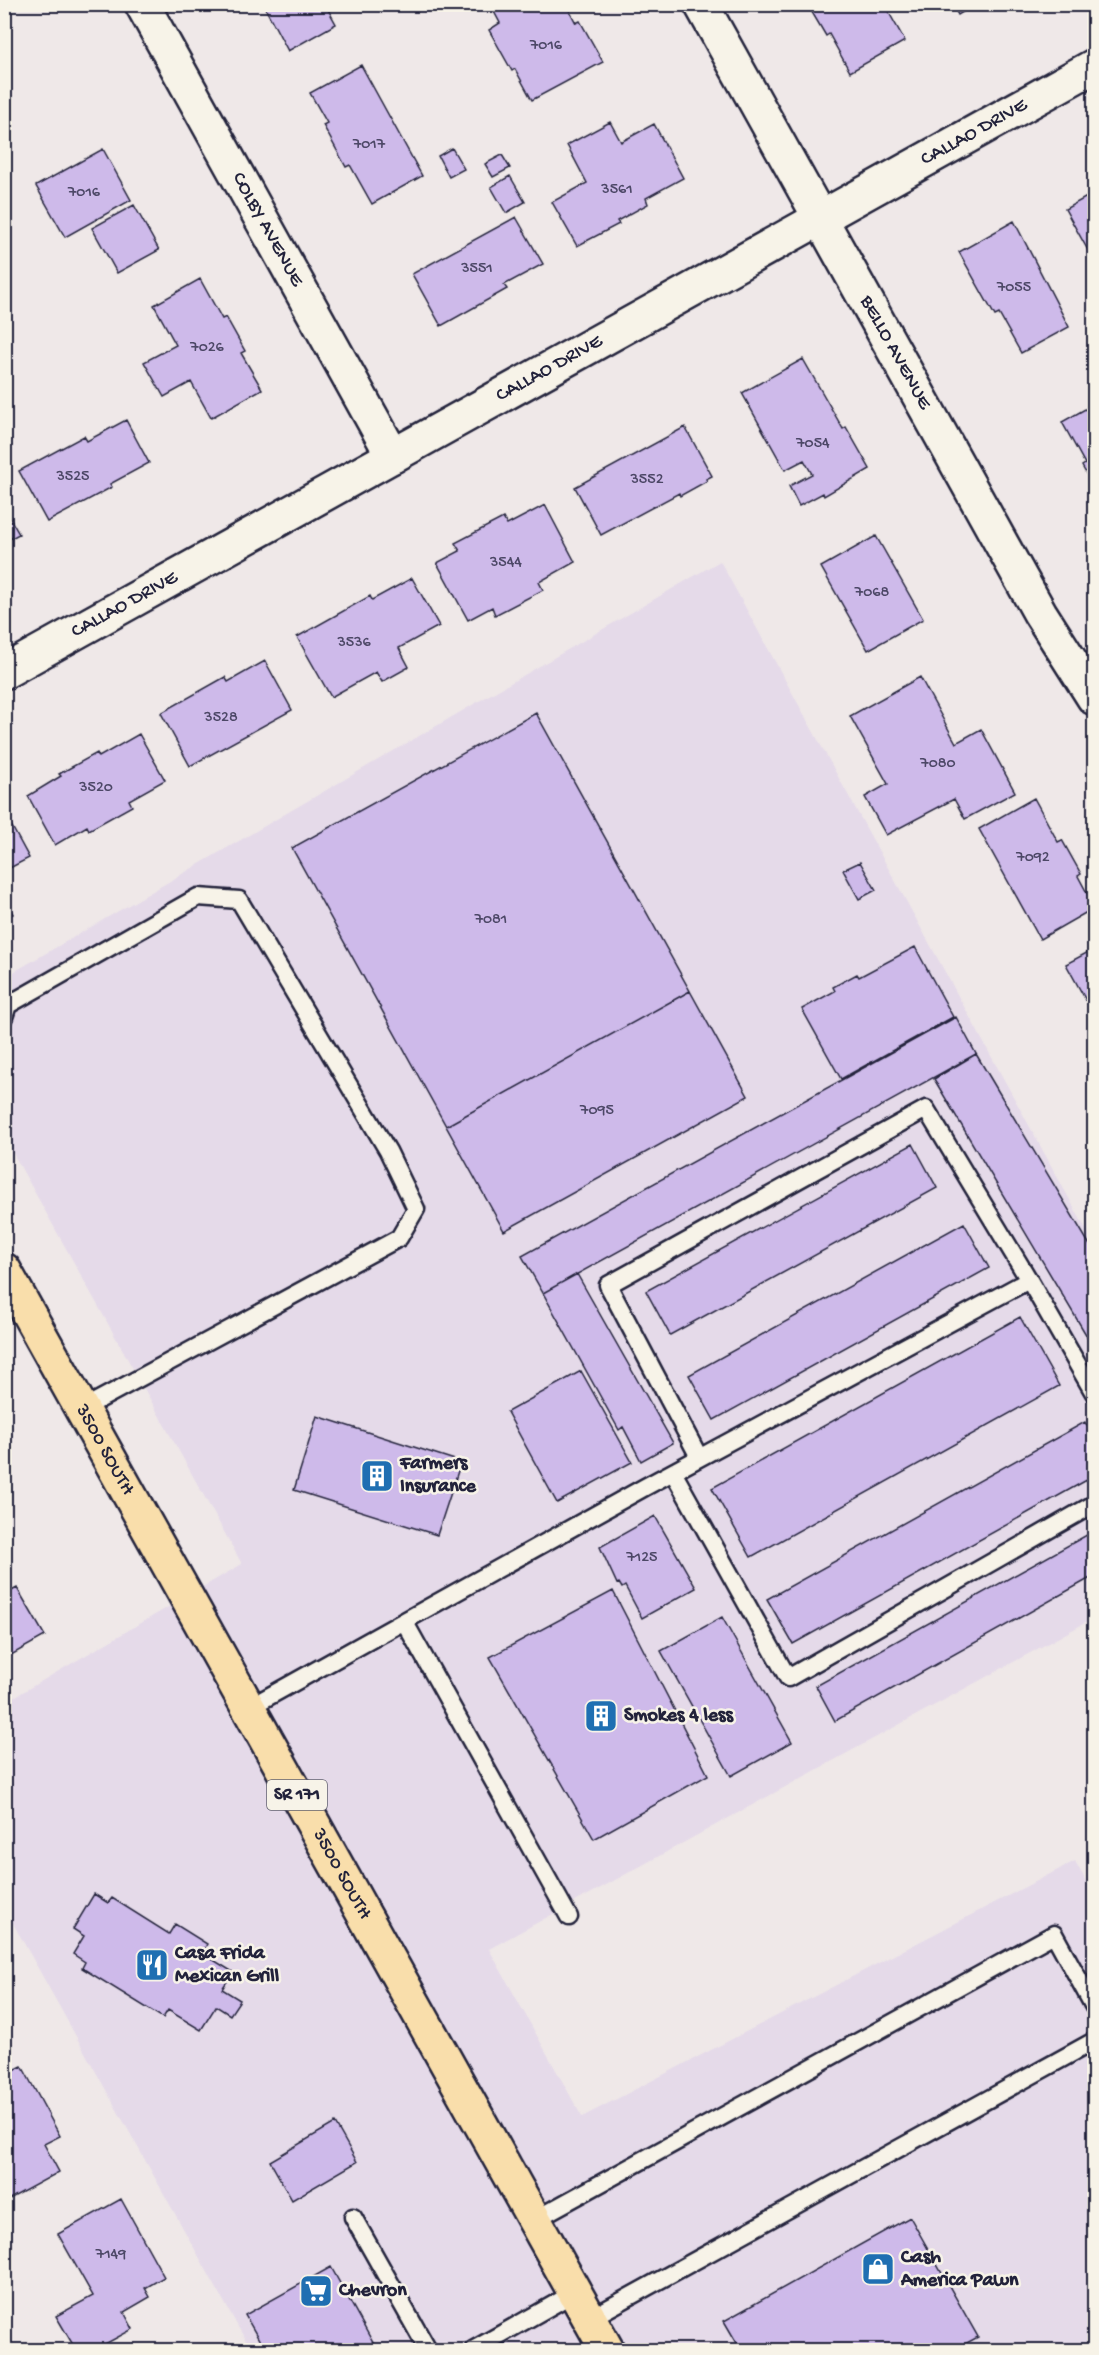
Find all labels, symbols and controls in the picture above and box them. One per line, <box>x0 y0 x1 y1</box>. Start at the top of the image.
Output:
house number: 7016 <box>529 37 563 56</box>
street label: CALLAO DRIVE <box>917 93 1033 171</box>
house number: 7017 <box>352 136 386 155</box>
street label: COLBY AVENUE <box>226 168 309 292</box>
house number: 3561 <box>600 181 633 200</box>
house number: 7016 <box>67 184 101 203</box>
house number: 3551 <box>460 260 493 279</box>
house number: 7055 <box>996 279 1031 298</box>
street label: BELLO AVENUE <box>854 291 937 415</box>
street label: CALLAO DRIVE <box>492 329 608 407</box>
house number: 7026 <box>189 339 225 358</box>
house number: 7054 <box>795 435 830 454</box>
house number: 3525 <box>56 468 89 487</box>
house number: 3552 <box>630 471 664 490</box>
house number: 3544 <box>489 554 522 573</box>
street label: CALLAO DRIVE <box>68 566 183 644</box>
house number: 7068 <box>854 584 889 603</box>
house number: 3536 <box>336 634 371 653</box>
house number: 3528 <box>203 709 238 728</box>
house number: 7080 <box>919 755 956 774</box>
house number: 3520 <box>78 779 113 798</box>
house number: 7092 <box>1015 849 1050 868</box>
house number: 7081 <box>474 911 507 930</box>
house number: 7095 <box>579 1102 614 1121</box>
street label: 3500 SOUTH <box>69 1400 139 1500</box>
place label: Farmers Insurance <box>399 1453 477 1499</box>
building icon: Farmers Insurance <box>359 1458 395 1494</box>
house number: 7125 <box>625 1549 658 1568</box>
building icon: Smokes 4 less <box>583 1698 619 1734</box>
place label: Smokes 4 less <box>624 1705 734 1728</box>
road number: SR 171 <box>267 1780 327 1810</box>
street label: 3500 SOUTH <box>306 1824 376 1924</box>
place label: Casa Frida Mexican Grill <box>174 1943 280 1989</box>
restaurant icon: Casa Frida Mexican Grill <box>134 1947 170 1983</box>
house number: 7149 <box>95 2246 126 2265</box>
place label: Cash America Pawn <box>900 2247 1019 2293</box>
shop icon: Cash America Pawn <box>860 2251 896 2287</box>
supermarket icon: Chevron <box>298 2273 334 2309</box>
place label: Chevron <box>338 2280 407 2303</box>

